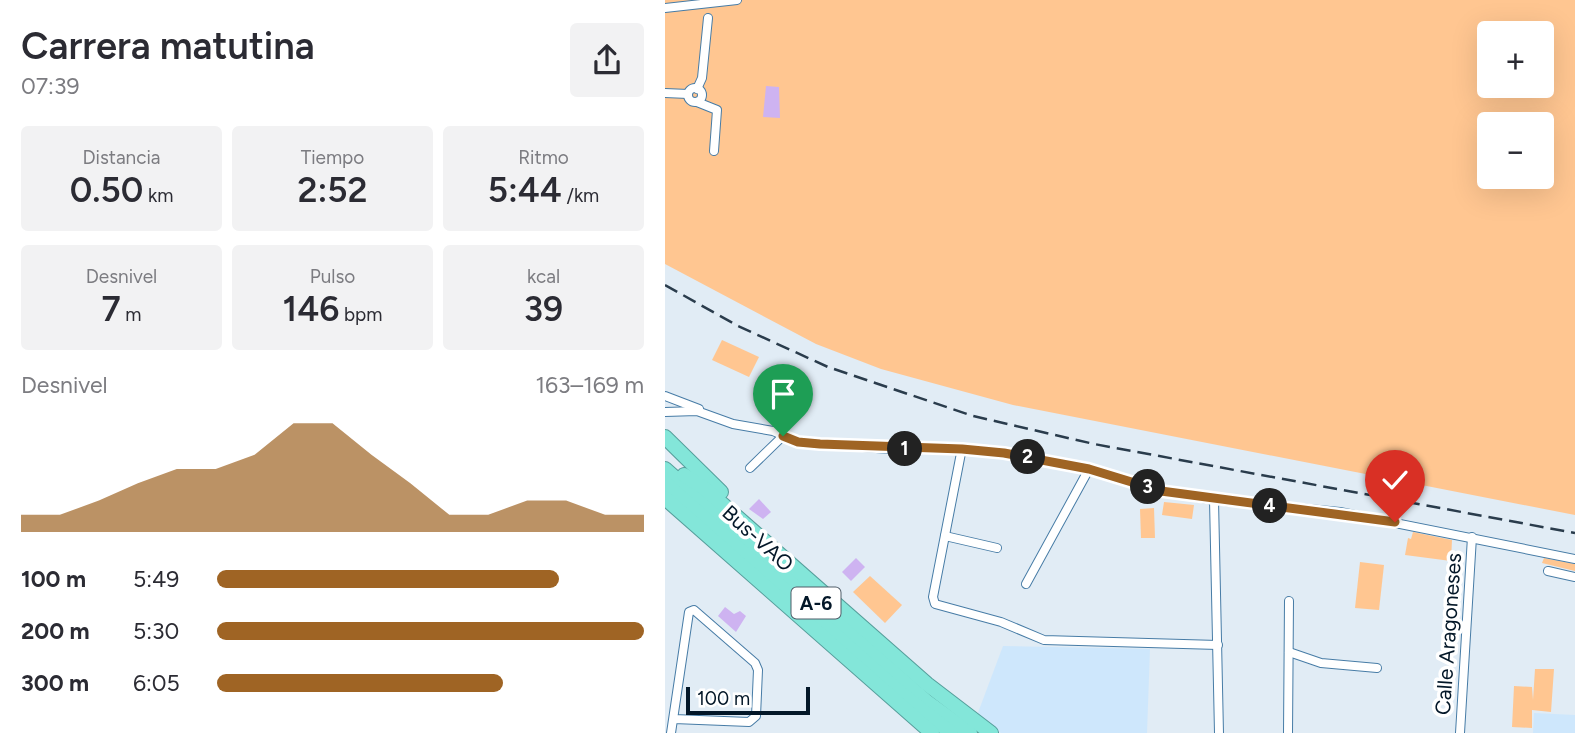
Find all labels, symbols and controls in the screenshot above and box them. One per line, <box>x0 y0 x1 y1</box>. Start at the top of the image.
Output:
map controls <box>1477 21 1554 189</box>
button: + <box>1477 21 1554 98</box>
text: Carrera matutina <box>21 23 315 69</box>
button: share <box>570 23 644 97</box>
text: 07:39 <box>21 72 79 100</box>
button: − <box>1477 112 1554 189</box>
text: Distancia <box>82 146 161 169</box>
text: Tiempo <box>301 146 364 169</box>
text: Ritmo <box>518 146 569 169</box>
text: 0.50 <box>70 169 143 211</box>
text: 2:52 <box>297 169 368 211</box>
text: 5:44 <box>488 169 562 211</box>
text: km <box>143 184 173 207</box>
text: /km <box>562 184 599 207</box>
text: Desnivel <box>86 265 157 288</box>
text: Pulso <box>310 265 355 288</box>
text: kcal <box>527 265 560 288</box>
text: 7 <box>101 288 121 330</box>
text: 146 <box>283 288 339 330</box>
text: 39 <box>524 288 563 330</box>
text: m <box>121 303 142 326</box>
text: bpm <box>339 303 382 326</box>
pin <box>753 364 813 436</box>
text: Desnivel <box>21 371 108 399</box>
text: 163–169 m <box>536 371 644 399</box>
icon: arrive <box>764 375 802 413</box>
pin: 1 <box>887 432 923 466</box>
text: 1 <box>900 437 909 460</box>
pin: 2 <box>1011 440 1045 475</box>
text: 2 <box>1022 445 1033 468</box>
pin <box>1365 450 1425 522</box>
icon: check <box>1376 461 1414 499</box>
pin: 3 <box>1131 470 1165 504</box>
text: 3 <box>1142 475 1153 498</box>
pin: 4 <box>1253 489 1287 524</box>
text: 4 <box>1263 494 1276 517</box>
street label: Bus-VAO <box>717 500 799 576</box>
street label: Calle Aragoneses <box>1430 552 1466 716</box>
text: 100 m <box>21 565 86 593</box>
text: 5:49 <box>133 565 179 593</box>
road number: A-6 <box>792 588 841 618</box>
text: 200 m <box>21 617 90 645</box>
text: 5:30 <box>133 617 179 645</box>
text: 300 m <box>21 669 89 697</box>
text: 6:05 <box>133 669 180 697</box>
scale bar <box>686 684 810 716</box>
text: 100 m <box>697 687 750 710</box>

